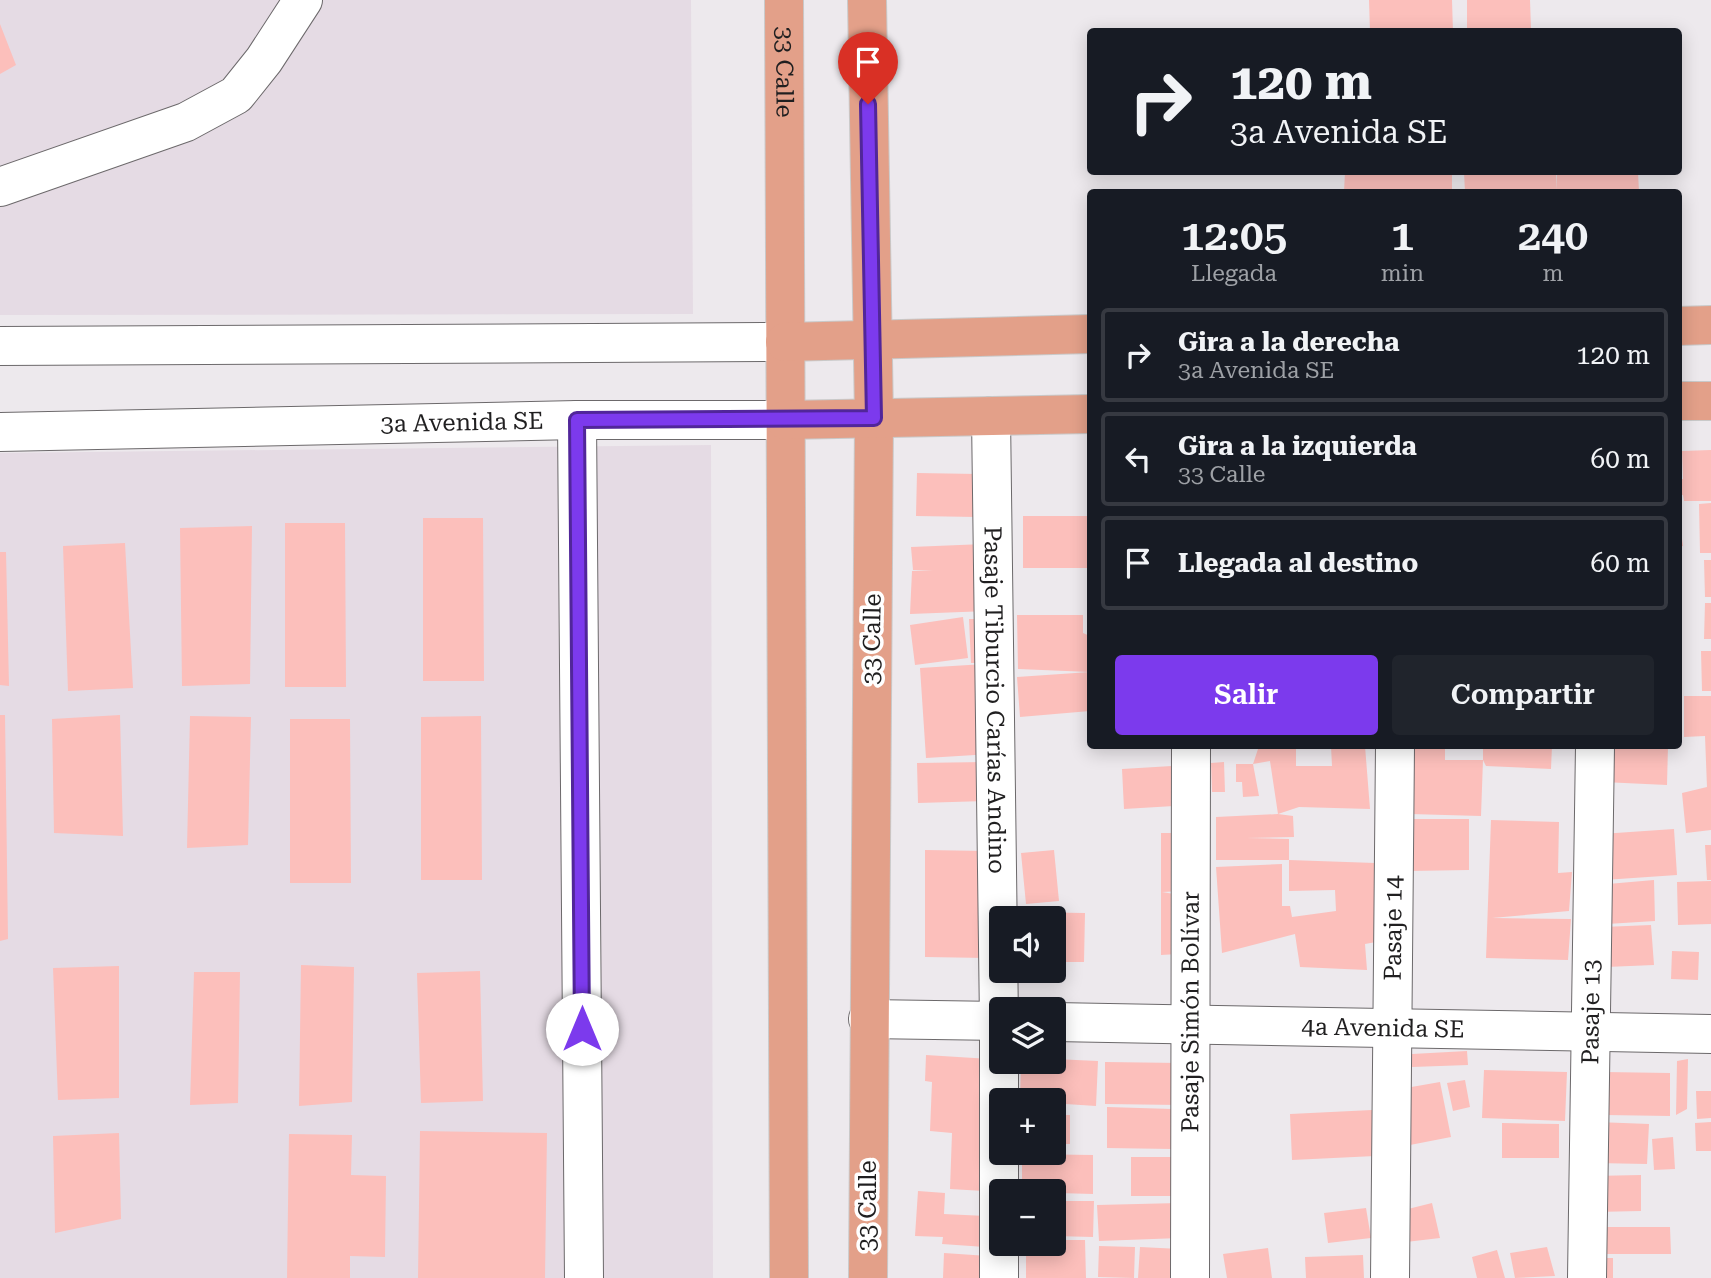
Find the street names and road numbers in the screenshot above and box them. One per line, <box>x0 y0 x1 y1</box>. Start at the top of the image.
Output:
street label: 33 Calle <box>770 26 798 118</box>
street label: 3a Avenida SE <box>380 407 544 438</box>
street label: Pasaje Tiburcio Carías Andino <box>978 526 1011 874</box>
street label: 33 Calle <box>857 593 887 685</box>
street label: Pasaje 14 <box>1379 875 1408 981</box>
street label: Pasaje Simón Bolívar <box>1176 891 1205 1133</box>
street label: Pasaje 13 <box>1576 959 1606 1065</box>
street label: 4a Avenida SE <box>1301 1013 1465 1043</box>
street label: 33 Calle <box>854 1160 882 1252</box>

